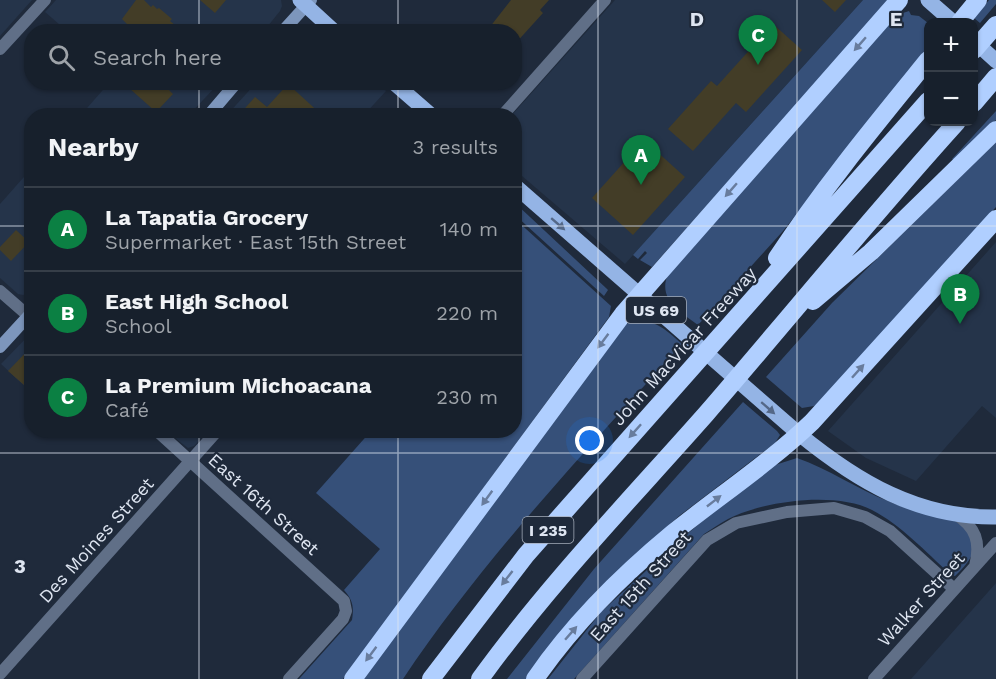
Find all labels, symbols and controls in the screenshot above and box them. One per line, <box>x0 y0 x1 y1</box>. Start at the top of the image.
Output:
text: D <box>690 7 704 31</box>
text: E <box>890 7 902 31</box>
pin: C <box>738 16 777 65</box>
map controls <box>924 18 978 126</box>
button: + <box>924 18 978 72</box>
search box <box>24 24 522 90</box>
one-way arrow <box>854 36 867 51</box>
icon: search <box>45 41 78 74</box>
text: Search here <box>93 45 222 70</box>
button: − <box>924 72 978 126</box>
text: Nearby <box>48 132 139 162</box>
text: 3 results <box>413 135 498 159</box>
pin: A <box>622 136 660 185</box>
one-way arrow <box>725 182 738 197</box>
text: La Tapatia Grocery <box>105 205 308 230</box>
text: A <box>61 217 74 241</box>
text: 140 m <box>440 217 498 241</box>
one-way arrow <box>551 217 566 231</box>
text: Supermarket · East 15th Street <box>105 230 406 254</box>
street label: John MacVicar Freeway <box>607 262 761 429</box>
pin: B <box>940 274 980 324</box>
text: East High School <box>105 289 288 314</box>
road number: US 69 <box>626 297 686 323</box>
text: B <box>61 301 74 325</box>
text: 220 m <box>436 301 498 325</box>
text: School <box>105 314 172 338</box>
one-way arrow <box>597 333 609 348</box>
one-way arrow <box>851 364 864 379</box>
text: La Premium Michoacana <box>105 373 371 398</box>
text: C <box>61 385 74 409</box>
text: 230 m <box>436 385 498 409</box>
text: Café <box>105 398 149 422</box>
one-way arrow <box>760 401 776 414</box>
one-way arrow <box>628 424 642 439</box>
your location <box>575 426 604 455</box>
street label: East 16th Street <box>204 449 324 559</box>
street label: Des Moines Street <box>34 473 158 607</box>
one-way arrow <box>481 489 493 505</box>
one-way arrow <box>706 495 722 508</box>
road number: I 235 <box>522 517 574 543</box>
street label: East 15th Street <box>585 526 695 645</box>
street label: Walker Street <box>873 547 969 651</box>
text: 3 <box>14 554 26 578</box>
one-way arrow <box>502 571 514 586</box>
one-way arrow <box>564 626 577 641</box>
one-way arrow <box>365 646 377 662</box>

